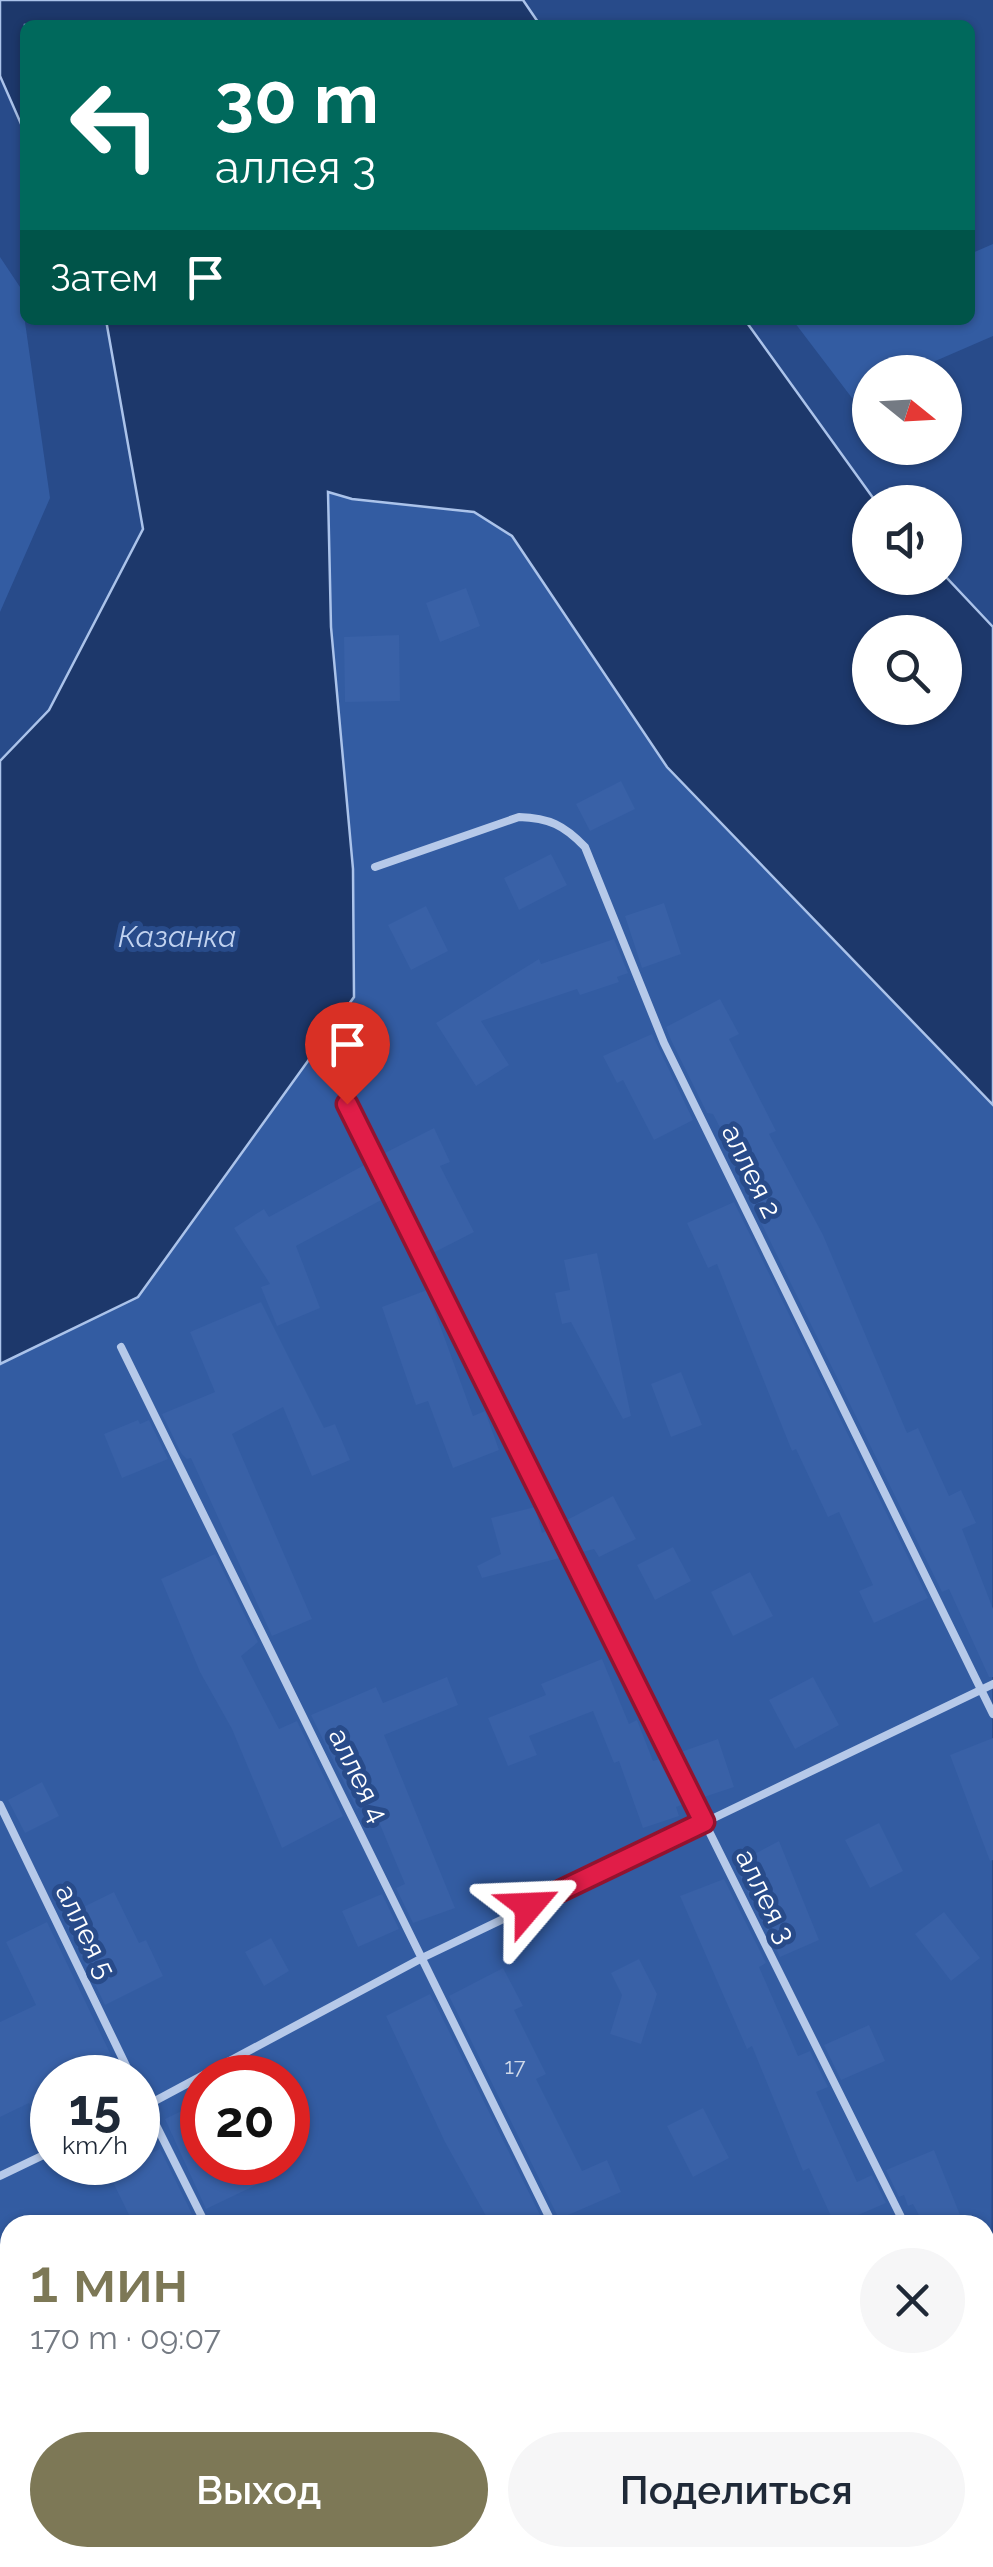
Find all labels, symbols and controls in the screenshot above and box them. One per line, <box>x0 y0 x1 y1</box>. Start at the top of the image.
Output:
text: 30 m <box>215 57 379 139</box>
icon: left <box>50 60 180 190</box>
text: аллея 3 <box>215 141 376 194</box>
icon: arrive <box>178 250 233 305</box>
text: Затем <box>50 255 158 300</box>
north arrow <box>852 355 962 465</box>
map controls <box>852 355 962 725</box>
button: sound <box>852 485 962 595</box>
button: search <box>852 615 962 725</box>
water label: Казанка <box>118 919 236 954</box>
pin <box>305 1002 390 1105</box>
icon: arrive <box>320 1017 375 1072</box>
street label: аллея 2 <box>715 1119 788 1223</box>
street label: аллея 4 <box>322 1723 395 1828</box>
street label: аллея 3 <box>729 1844 802 1948</box>
position arrow <box>477 1854 581 1958</box>
street label: аллея 5 <box>49 1879 122 1984</box>
house number: 17 <box>504 2053 526 2079</box>
speed limit sign: 20 <box>180 2055 310 2185</box>
text: 15 <box>69 2078 121 2137</box>
text: km/h <box>62 2130 128 2160</box>
text: 1 мин <box>30 2246 188 2316</box>
button: close <box>860 2248 965 2353</box>
text: 170 m · 09:07 <box>30 2319 221 2356</box>
button: Выход <box>30 2432 488 2547</box>
button: Поделиться <box>508 2432 965 2547</box>

